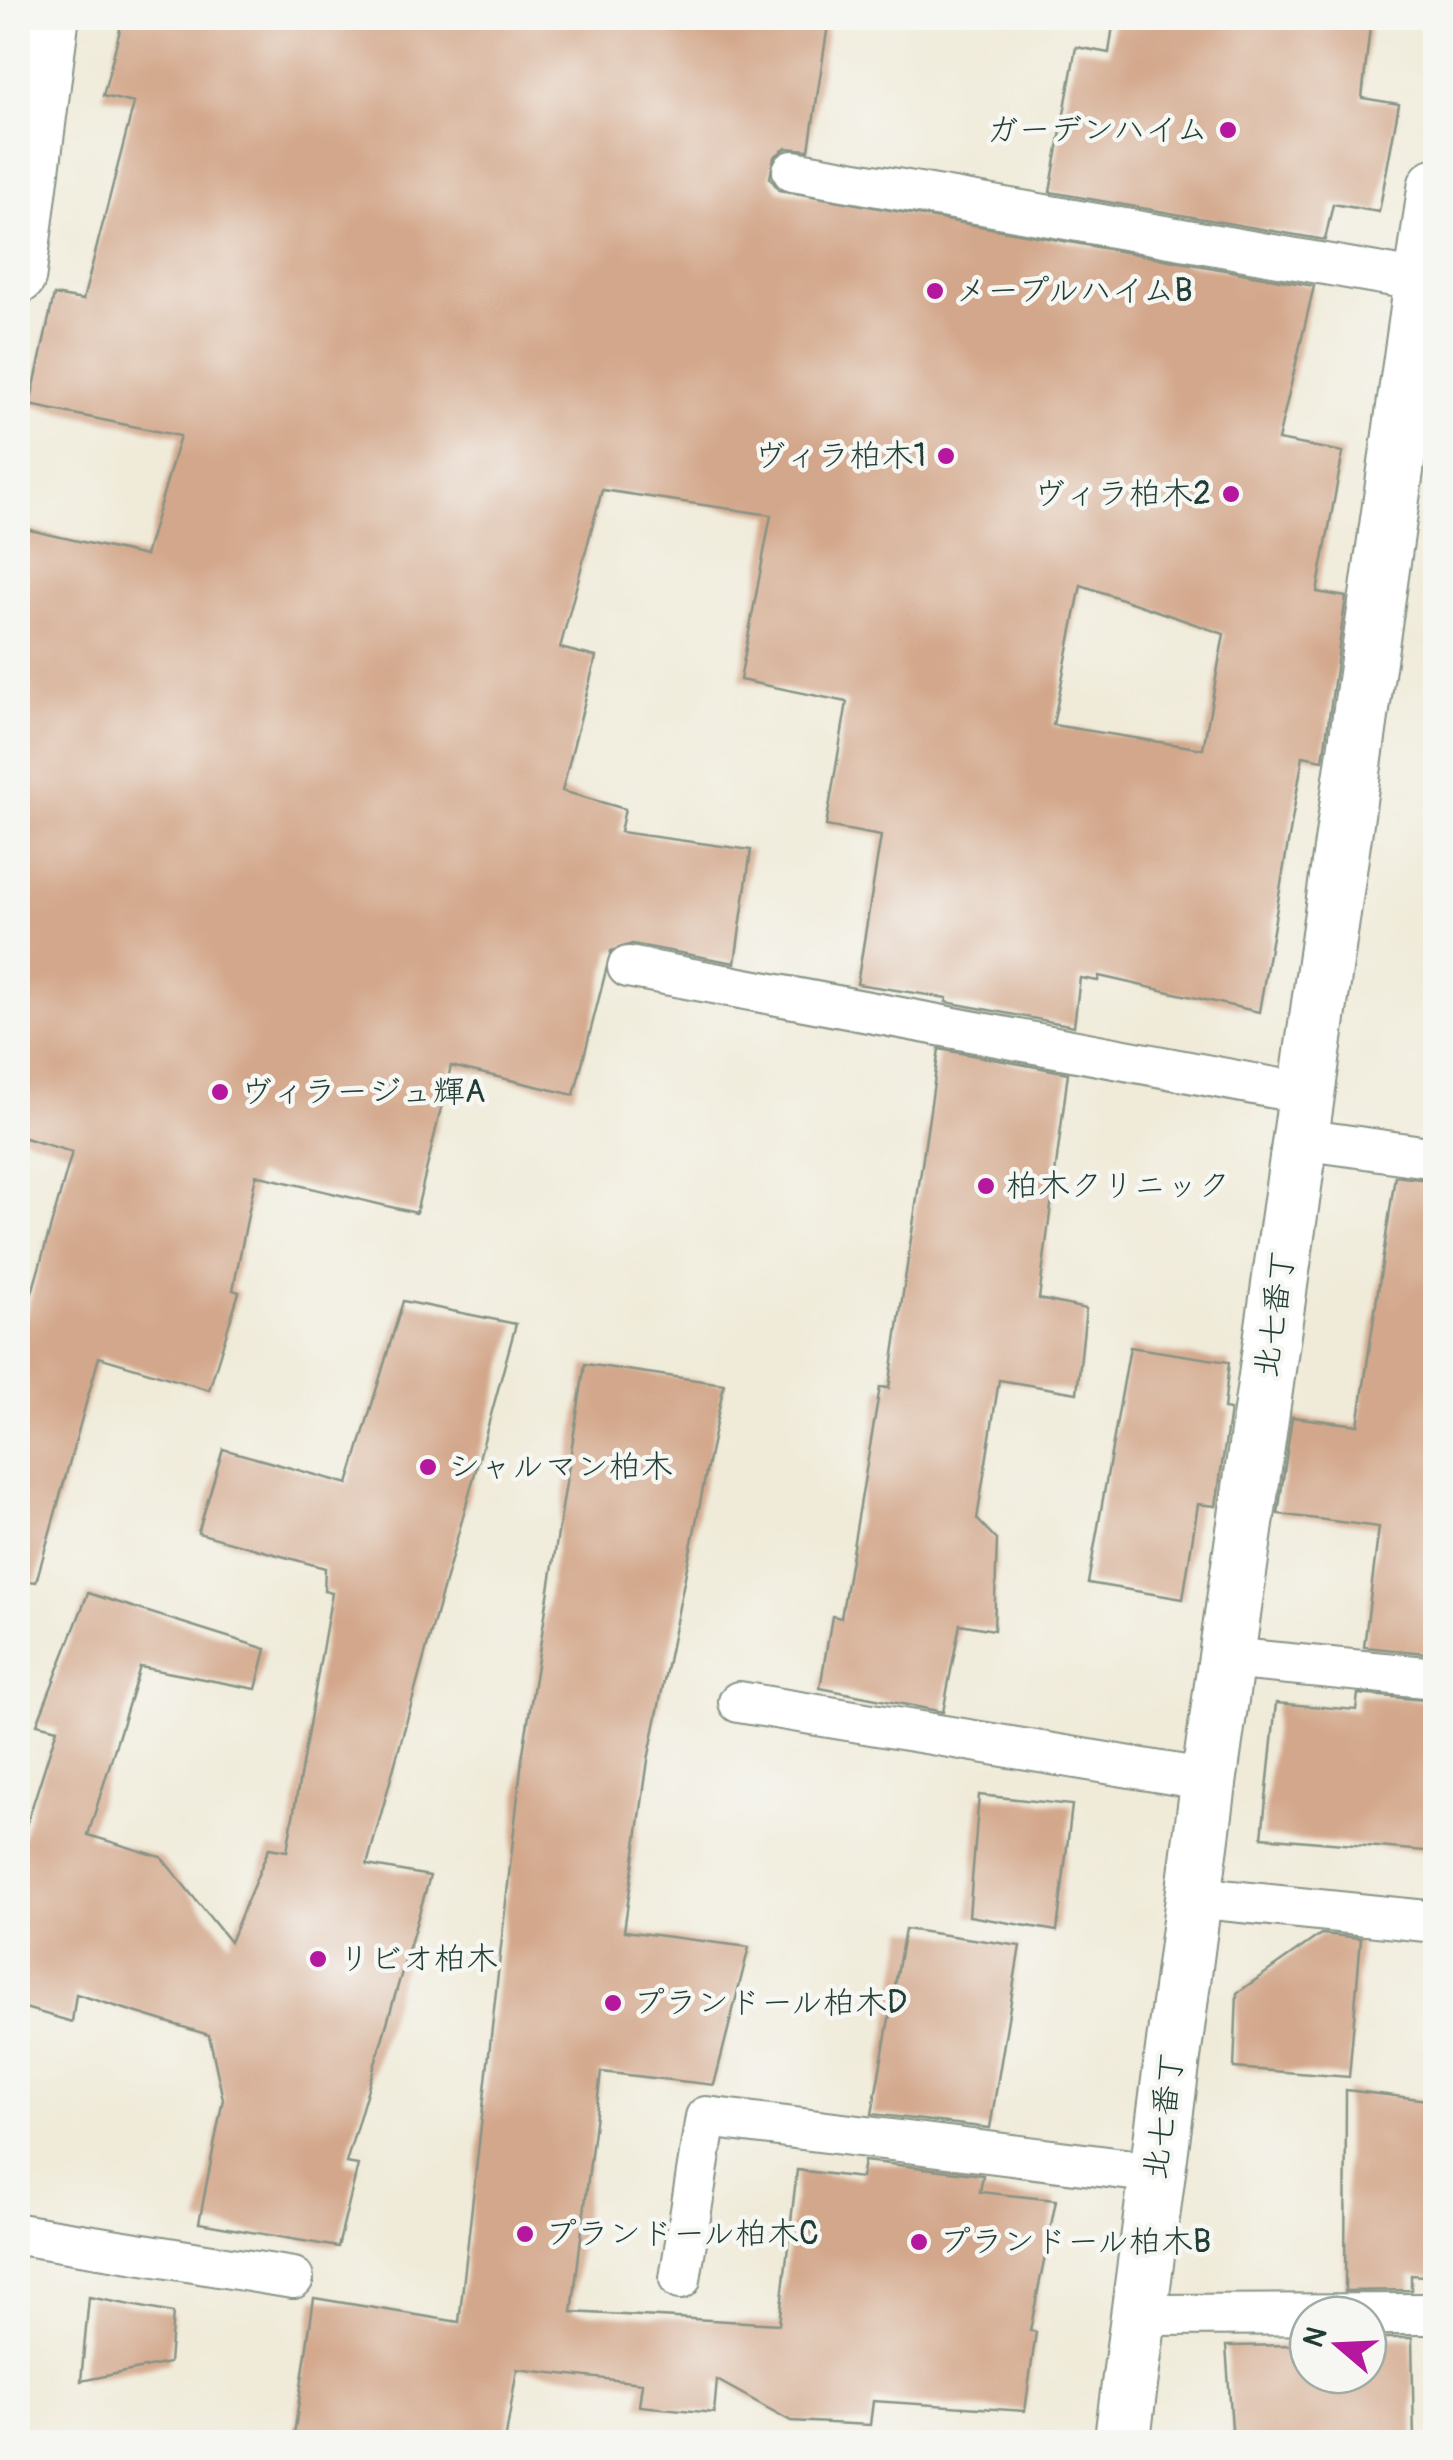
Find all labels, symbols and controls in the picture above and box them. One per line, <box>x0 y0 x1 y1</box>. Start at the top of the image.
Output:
place label: ガーデンハイム <box>987 110 1208 150</box>
marker: ガーデンハイム <box>1217 119 1239 141</box>
place label: メープルハイムB <box>955 271 1193 311</box>
marker: メープルハイムB <box>924 280 946 302</box>
place label: ヴィラ柏木1 <box>753 436 926 476</box>
marker: ヴィラ柏木1 <box>935 445 957 467</box>
place label: ヴィラ柏木2 <box>1033 474 1211 514</box>
marker: ヴィラ柏木2 <box>1220 483 1242 505</box>
place label: ヴィラージュ輝A <box>240 1072 485 1112</box>
marker: ヴィラージュ輝A <box>209 1081 231 1103</box>
place label: 柏木クリニック <box>1006 1166 1230 1206</box>
marker: 柏木クリニック <box>975 1175 997 1197</box>
street label: 北七番丁 <box>1246 1248 1304 1380</box>
place label: シャルマン柏木 <box>448 1447 673 1487</box>
marker: シャルマン柏木 <box>417 1456 439 1478</box>
place label: リビオ柏木 <box>338 1939 498 1979</box>
marker: リビオ柏木 <box>307 1948 329 1970</box>
place label: プランドール柏木D <box>633 1983 907 2023</box>
marker: プランドール柏木D <box>602 1992 624 2014</box>
street label: 北七番丁 <box>1135 2050 1193 2182</box>
place label: プランドール柏木C <box>545 2214 819 2254</box>
place label: プランドール柏木B <box>939 2222 1211 2262</box>
marker: プランドール柏木C <box>514 2223 536 2245</box>
marker: プランドール柏木B <box>908 2231 930 2253</box>
north arrow <box>1288 2295 1388 2395</box>
text: N <box>1296 2323 1335 2352</box>

